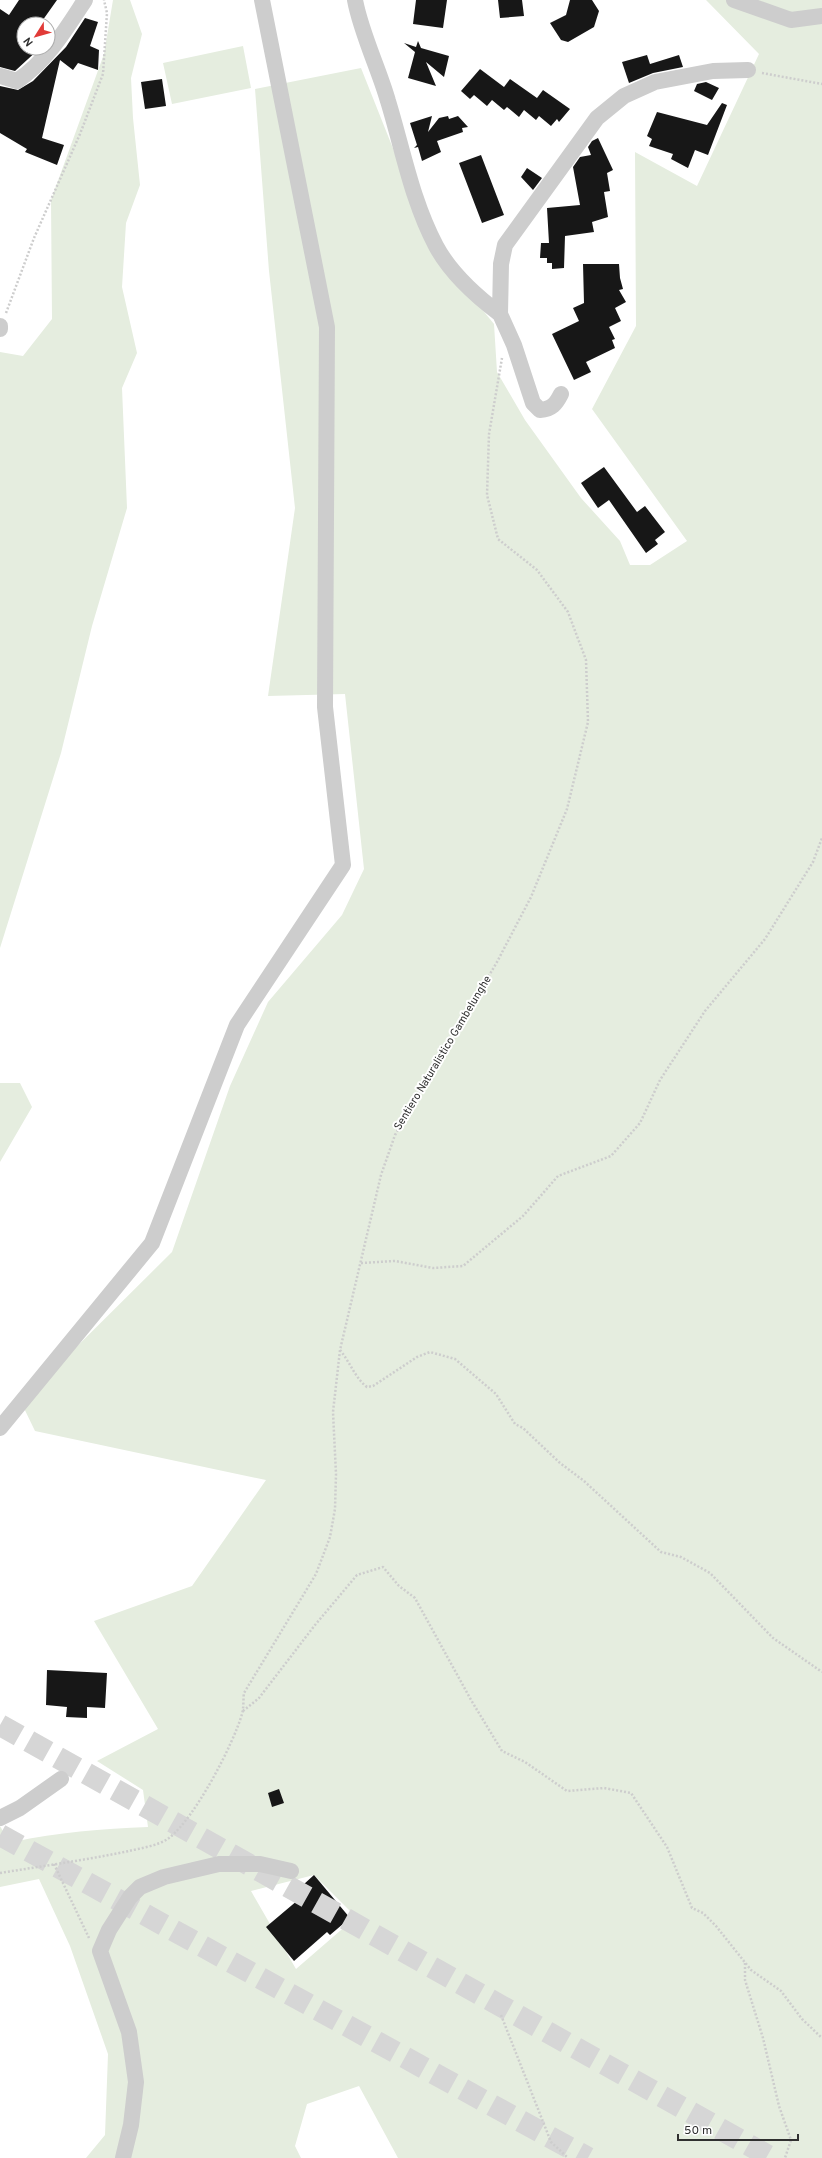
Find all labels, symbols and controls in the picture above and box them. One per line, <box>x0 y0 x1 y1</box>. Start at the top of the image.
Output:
north arrow <box>16 16 56 56</box>
text: N <box>21 34 37 49</box>
street label: Sentiero Naturalistico Gambelunghe <box>391 973 495 1133</box>
scale bar <box>678 2116 798 2142</box>
text: 50 m <box>684 2123 712 2139</box>

